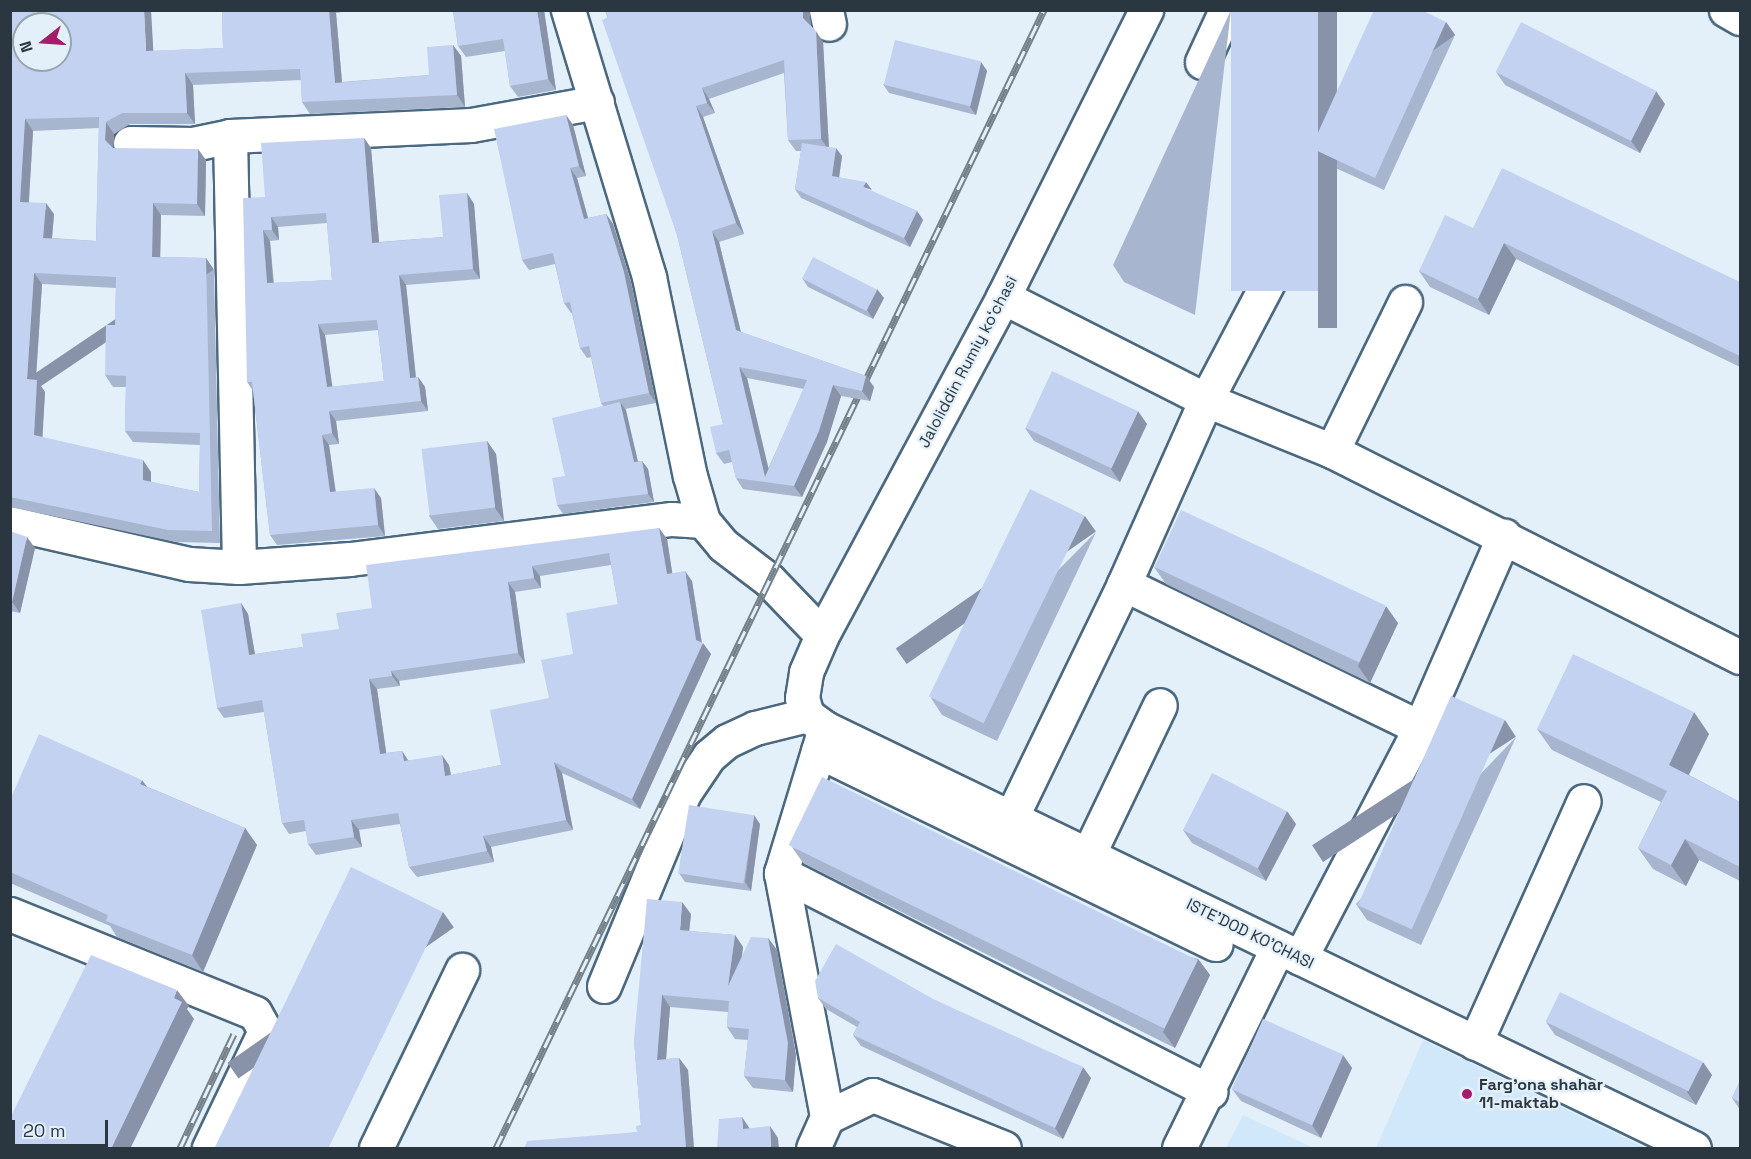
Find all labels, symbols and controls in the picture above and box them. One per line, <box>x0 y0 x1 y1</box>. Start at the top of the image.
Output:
north arrow <box>12 12 72 72</box>
text: N <box>15 39 38 55</box>
street label: Jaloliddin Rumiy koʻchasi <box>915 273 1021 451</box>
street label: ISTE'DOD KO'CHASI <box>1183 895 1317 973</box>
place label: Farg'ona shahar 11-maktab <box>1479 1075 1603 1113</box>
marker: Farg'ona shahar 11-maktab <box>1460 1087 1474 1101</box>
scale bar <box>15 1108 111 1146</box>
text: 20 m <box>23 1119 66 1142</box>

